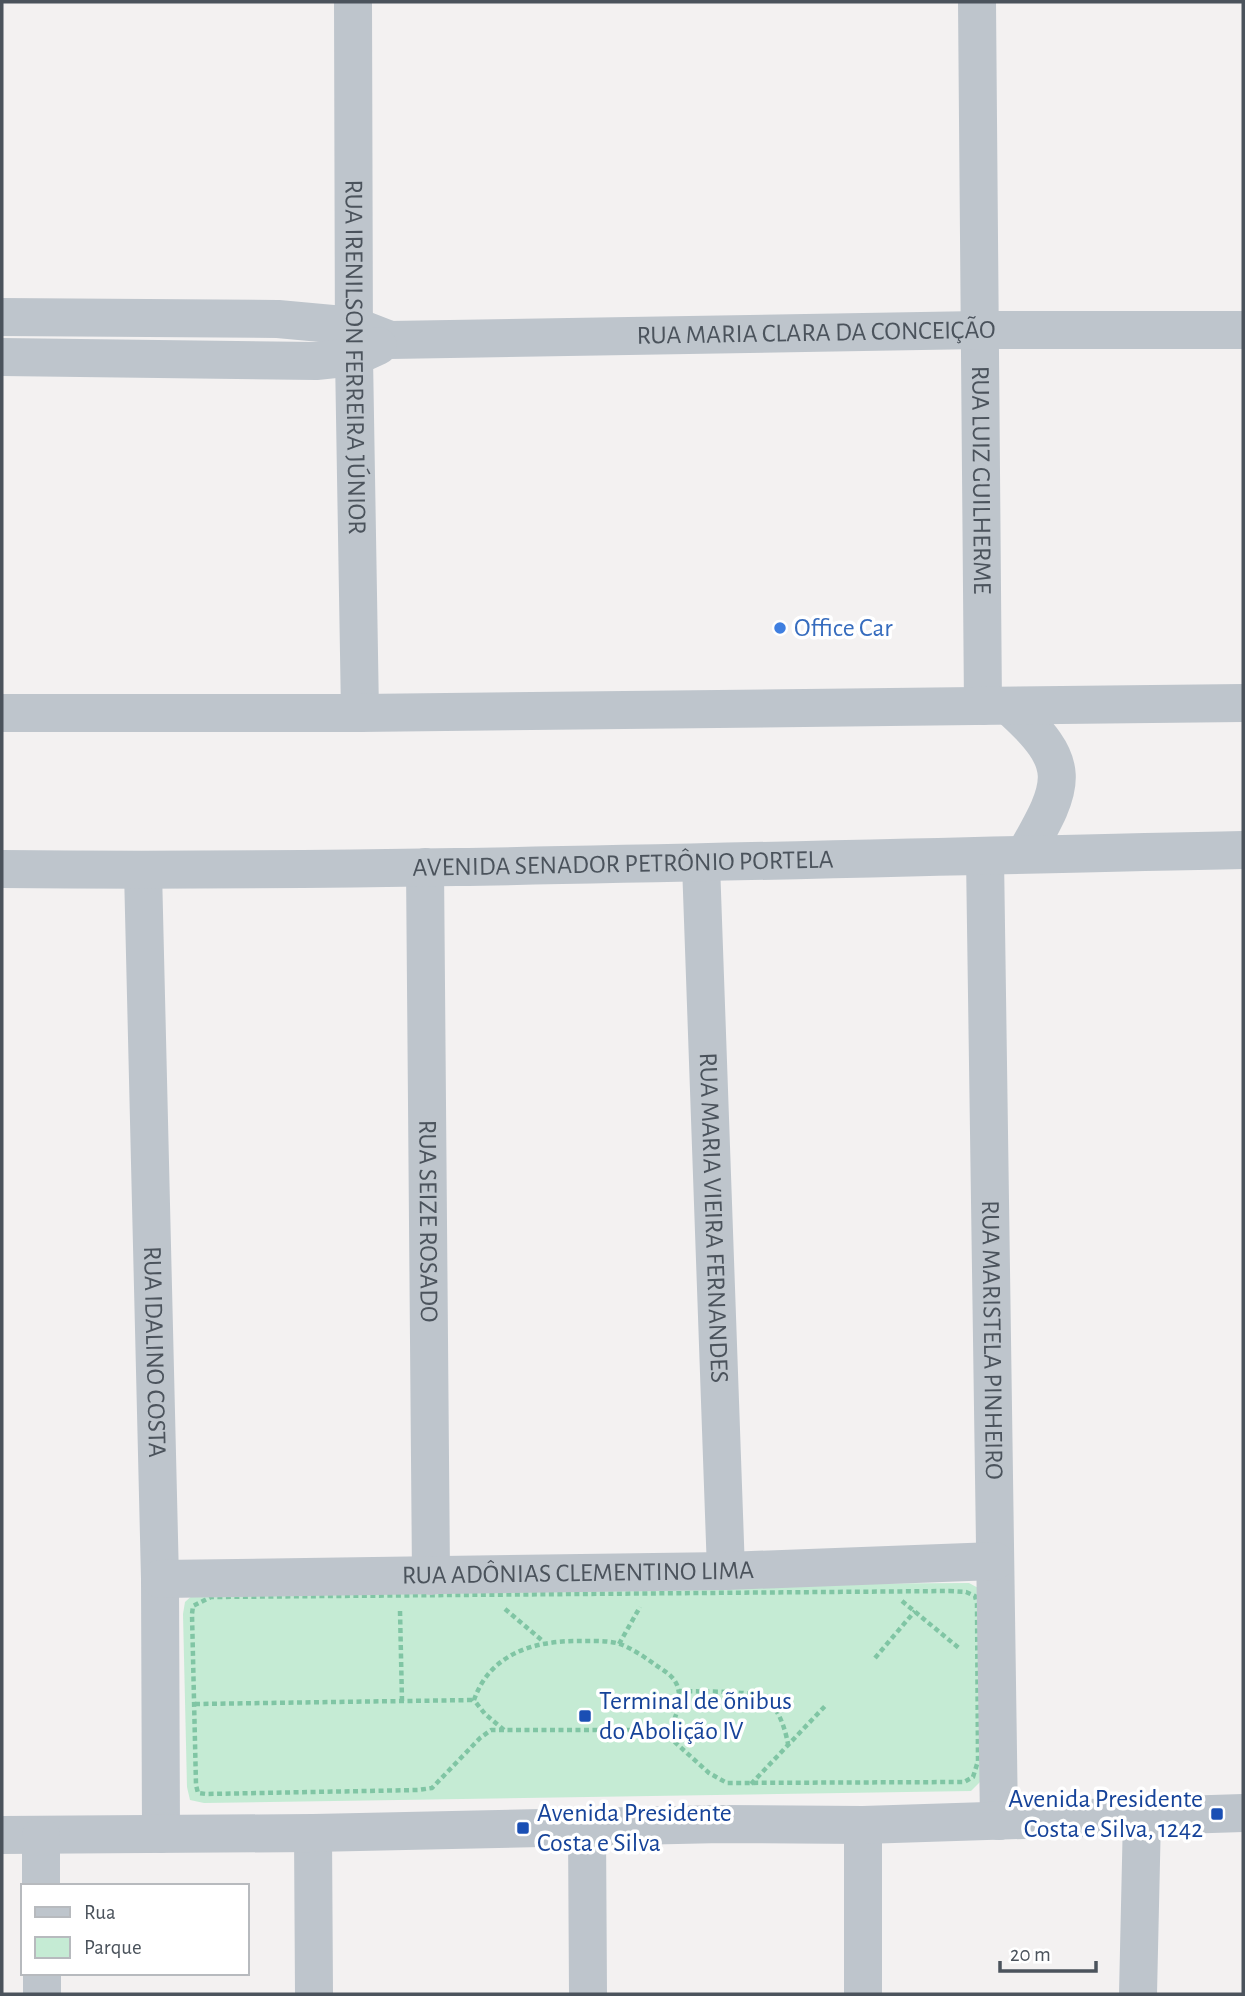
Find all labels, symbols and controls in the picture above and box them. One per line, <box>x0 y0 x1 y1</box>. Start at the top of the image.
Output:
street label: RUA IRENILSON FERREIRA JÚNIOR <box>340 179 371 535</box>
street label: RUA MARIA CLARA DA CONCEIÇÃO <box>636 316 995 349</box>
street label: RUA LUIZ GUILHERME <box>967 366 995 594</box>
place label: Office Car <box>794 615 893 641</box>
marker: Office Car <box>772 620 788 636</box>
street label: AVENIDA SENADOR PETRÔNIO PORTELA <box>412 846 834 881</box>
street label: RUA MARIA VIEIRA FERNANDES <box>695 1052 732 1384</box>
street label: RUA SEIZE ROSADO <box>414 1119 442 1322</box>
street label: RUA MARISTELA PINHEIRO <box>977 1200 1007 1480</box>
street label: RUA IDALINO COSTA <box>139 1246 170 1458</box>
street label: RUA ADÔNIAS CLEMENTINO LIMA <box>402 1557 755 1589</box>
place label: Terminal de õnibus do Abolição IV <box>599 1688 792 1744</box>
marker: Terminal de õnibus do Abolição IV <box>577 1708 593 1724</box>
place label: Avenida Presidente Costa e Silva, 1242 <box>1008 1786 1203 1842</box>
place label: Avenida Presidente Costa e Silva <box>537 1800 732 1856</box>
marker: Avenida Presidente Costa e Silva, 1242 <box>1209 1806 1225 1822</box>
marker: Avenida Presidente Costa e Silva <box>515 1820 531 1836</box>
legend <box>21 1884 248 1975</box>
text: Rua <box>84 1902 116 1923</box>
scale bar <box>1000 1930 1096 1974</box>
text: Parque <box>84 1937 142 1958</box>
text: 20 m <box>1010 1944 1051 1965</box>

